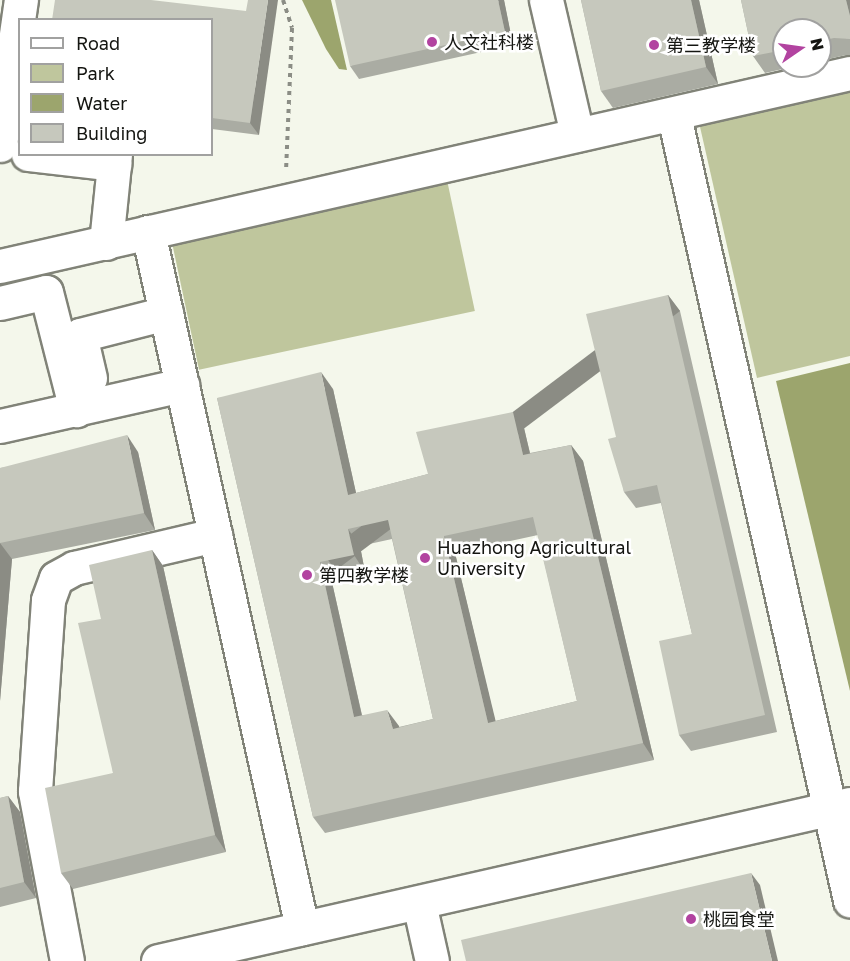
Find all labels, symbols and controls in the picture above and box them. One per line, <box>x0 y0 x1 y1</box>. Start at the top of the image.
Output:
legend <box>18 18 213 156</box>
north arrow <box>772 18 832 78</box>
place label: 人文社科楼 <box>444 31 534 53</box>
text: Road <box>76 32 120 54</box>
place label: 第三教学楼 <box>666 34 756 56</box>
marker: 人文社科楼 <box>425 35 439 49</box>
text: N <box>806 36 829 53</box>
marker: 第三教学楼 <box>647 38 661 52</box>
text: Park <box>76 62 115 84</box>
text: Water <box>76 92 127 114</box>
text: Building <box>76 122 147 144</box>
place label: Huazhong Agricultural University <box>437 537 631 580</box>
marker: Huazhong Agricultural University <box>418 551 432 565</box>
place label: 第四教学楼 <box>319 564 409 586</box>
marker: 第四教学楼 <box>300 568 314 582</box>
place label: 桃园食堂 <box>703 908 775 930</box>
marker: 桃园食堂 <box>684 912 698 926</box>

